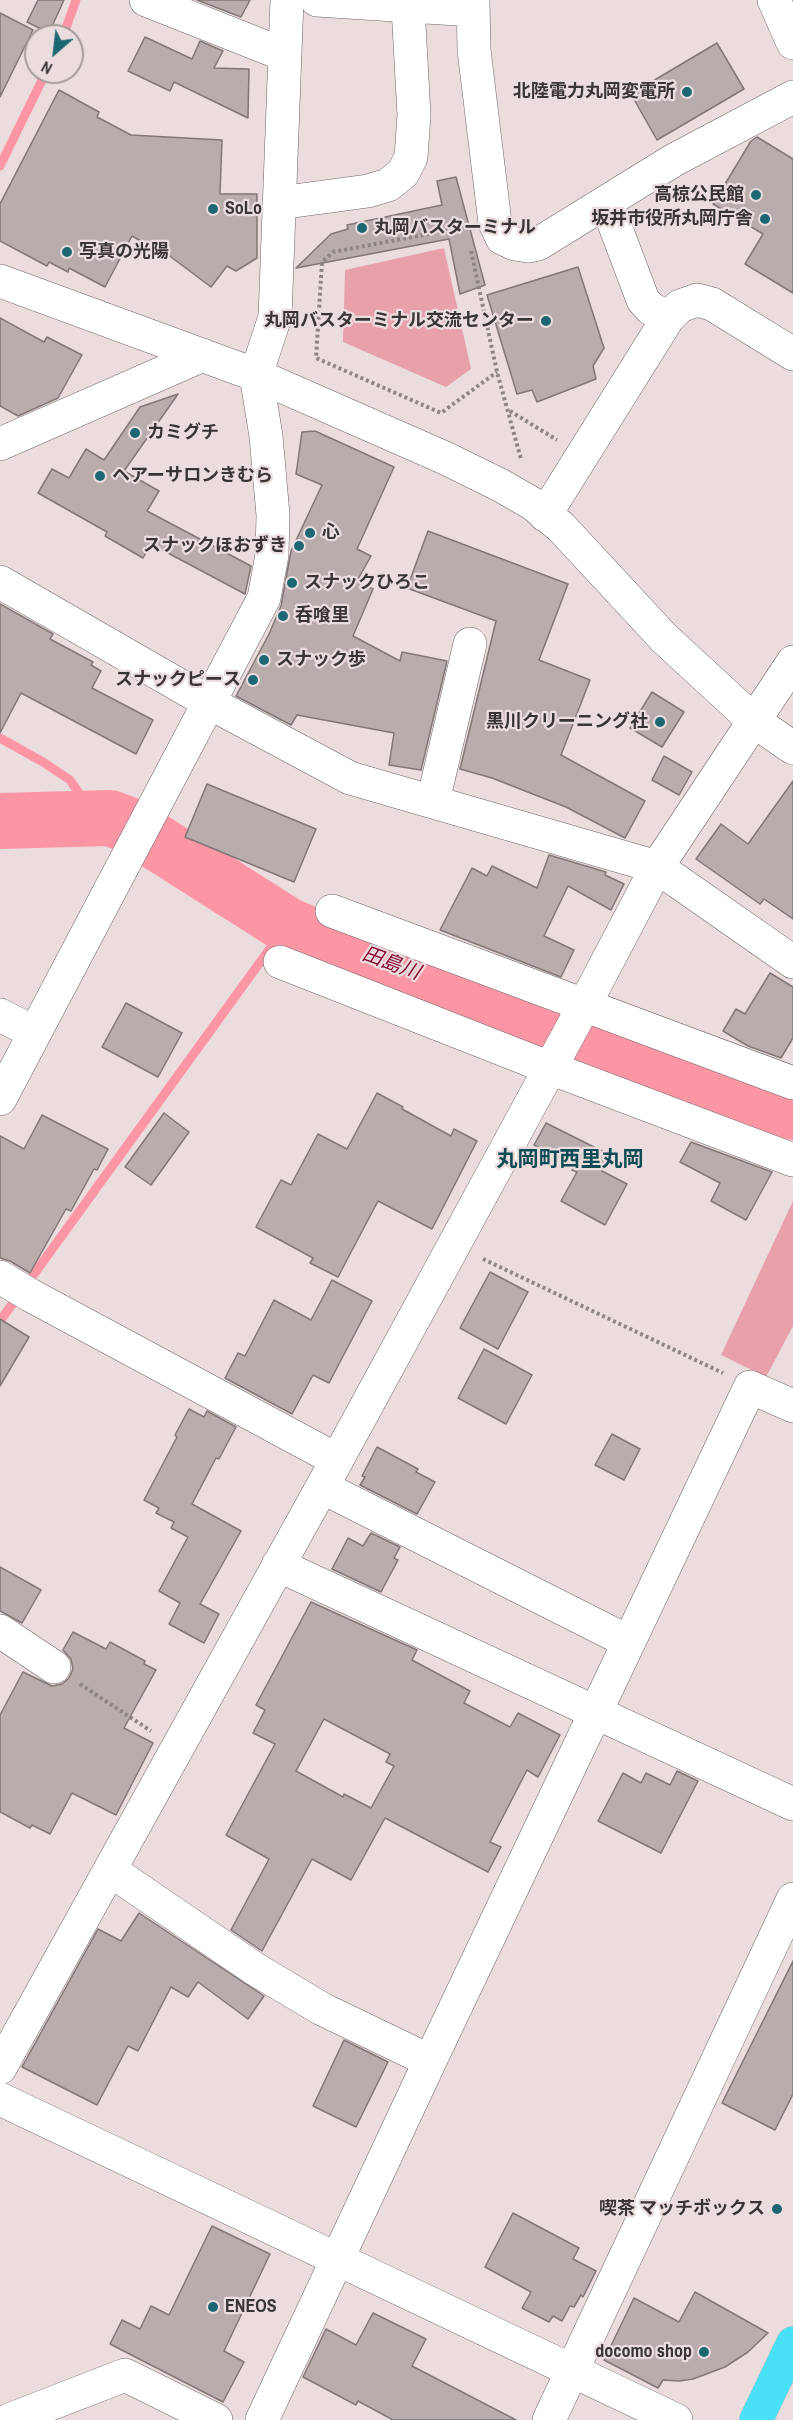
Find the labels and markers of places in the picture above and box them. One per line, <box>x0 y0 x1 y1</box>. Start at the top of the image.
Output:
place label: 北陸電力丸岡変電所 <box>513 81 675 103</box>
marker: 北陸電力丸岡変電所 <box>680 85 694 99</box>
place label: 高椋公民館 <box>654 184 744 206</box>
marker: 高椋公民館 <box>749 188 763 202</box>
place label: SoLo <box>225 198 262 220</box>
marker: SoLo <box>206 202 220 216</box>
place label: 坂井市役所丸岡庁舎 <box>591 208 753 230</box>
marker: 坂井市役所丸岡庁舎 <box>758 212 772 226</box>
place label: 丸岡バスターミナル <box>374 217 536 239</box>
marker: 丸岡バスターミナル <box>355 221 369 235</box>
place label: 写真の光陽 <box>79 241 169 263</box>
marker: 写真の光陽 <box>60 245 74 259</box>
place label: 丸岡バスターミナル交流センター <box>264 310 534 332</box>
marker: 丸岡バスターミナル交流センター <box>539 314 553 328</box>
place label: カミグチ <box>147 422 219 444</box>
marker: カミグチ <box>128 426 142 440</box>
place label: ヘアーサロンきむら <box>112 465 273 487</box>
marker: ヘアーサロンきむら <box>93 469 107 483</box>
place label: 心 <box>322 522 340 544</box>
marker: 心 <box>303 526 317 540</box>
place label: スナックほおずき <box>143 535 287 557</box>
marker: スナックほおずき <box>292 539 306 553</box>
place label: スナックひろこ <box>304 572 430 594</box>
marker: スナックひろこ <box>285 576 299 590</box>
place label: 呑喰里 <box>295 605 349 627</box>
marker: 呑喰里 <box>276 609 290 623</box>
place label: スナック歩 <box>276 649 366 671</box>
marker: スナック歩 <box>257 653 271 667</box>
place label: スナックピース <box>115 669 241 691</box>
marker: スナックピース <box>246 673 260 687</box>
place label: 黒川クリーニング社 <box>486 711 648 733</box>
marker: 黒川クリーニング社 <box>653 715 667 729</box>
place label: 喫茶 マッチボックス <box>599 2198 765 2220</box>
marker: 喫茶 マッチボックス <box>770 2202 784 2216</box>
place label: ENEOS <box>225 2296 277 2318</box>
marker: ENEOS <box>206 2300 220 2314</box>
place label: docomo shop <box>595 2341 692 2363</box>
marker: docomo shop <box>697 2345 711 2359</box>

